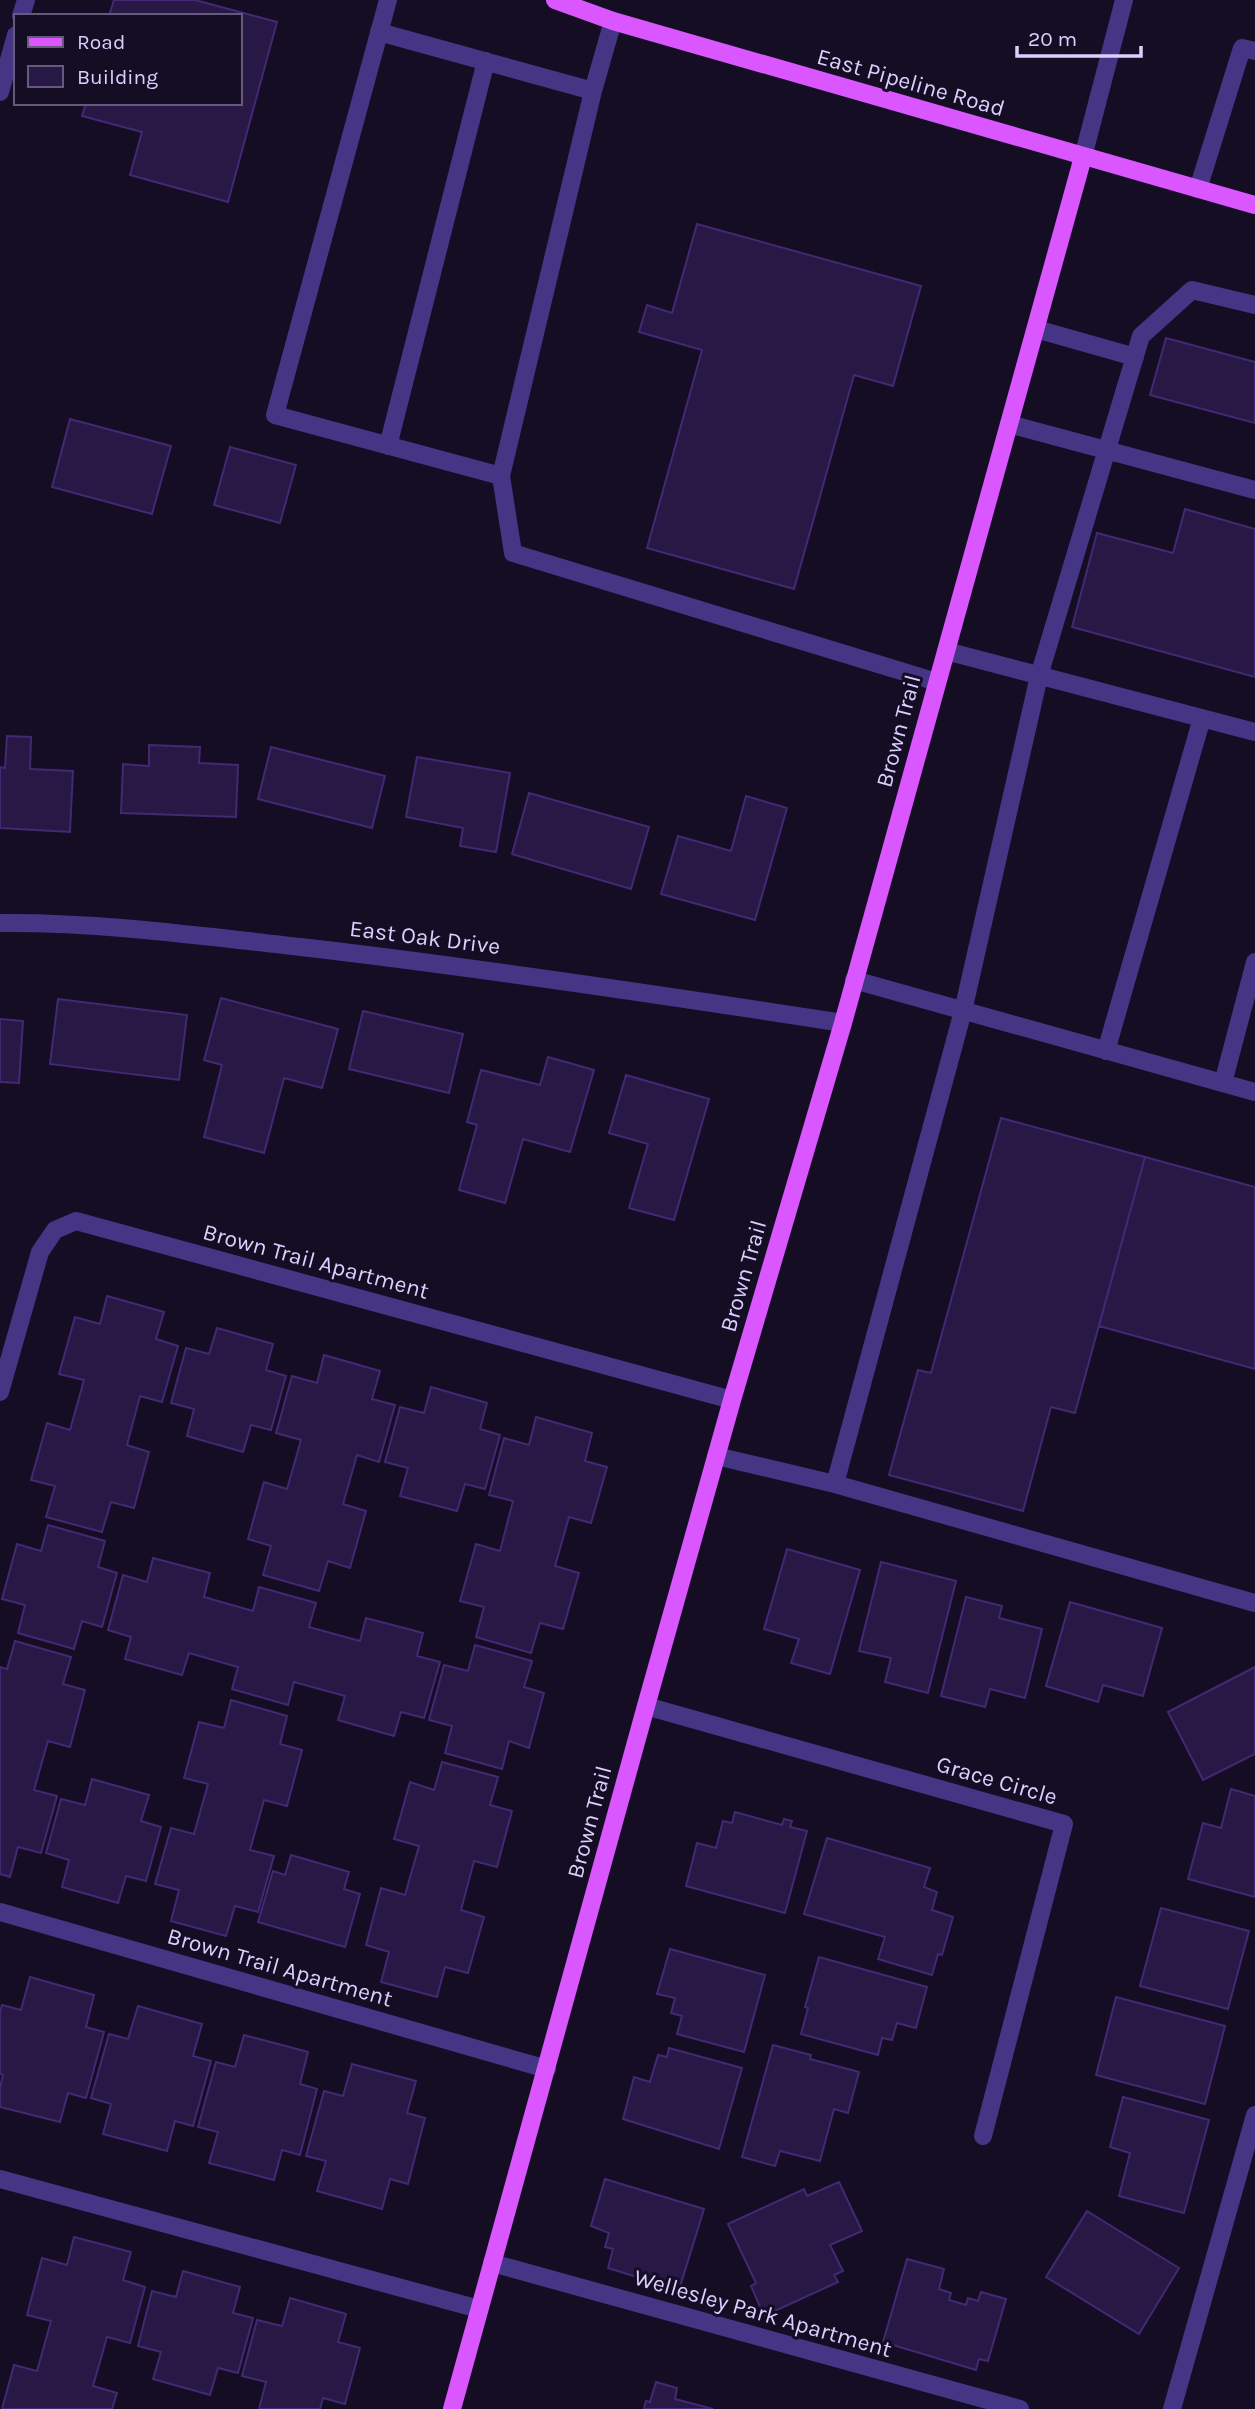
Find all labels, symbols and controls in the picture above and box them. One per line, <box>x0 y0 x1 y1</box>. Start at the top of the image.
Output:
legend <box>14 14 242 105</box>
scale bar <box>1017 14 1141 58</box>
text: 20 m <box>1028 27 1077 51</box>
text: Road <box>77 30 125 54</box>
street label: East Pipeline Road <box>814 43 1008 122</box>
text: Building <box>77 65 158 89</box>
street label: Brown Trail <box>871 672 926 790</box>
street label: East Oak Drive <box>348 915 502 960</box>
street label: Brown Trail <box>715 1217 772 1335</box>
street label: Brown Trail Apartment <box>200 1218 432 1305</box>
street label: Grace Circle <box>933 1750 1060 1811</box>
street label: Brown Trail <box>562 1763 617 1881</box>
street label: Brown Trail Apartment <box>164 1922 396 2013</box>
street label: Wellesley Park Apartment <box>631 2264 895 2363</box>

